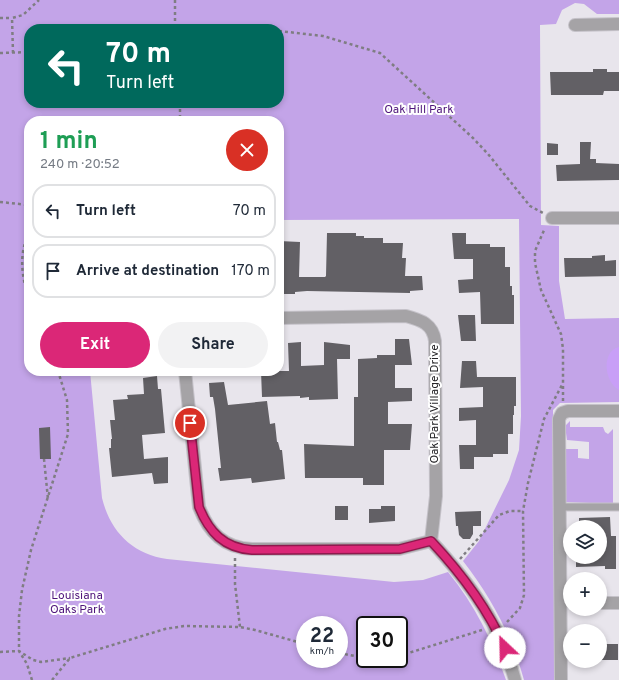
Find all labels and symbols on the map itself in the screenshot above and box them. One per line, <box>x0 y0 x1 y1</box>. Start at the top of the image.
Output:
park label: Oak Hill Park <box>384 102 454 118</box>
street label: Oak Park Village Drive <box>427 344 443 464</box>
pin <box>173 406 207 440</box>
park label: Louisiana Oaks Park <box>50 588 104 618</box>
speed limit sign: 30 <box>356 616 408 668</box>
position arrow <box>484 627 526 669</box>

